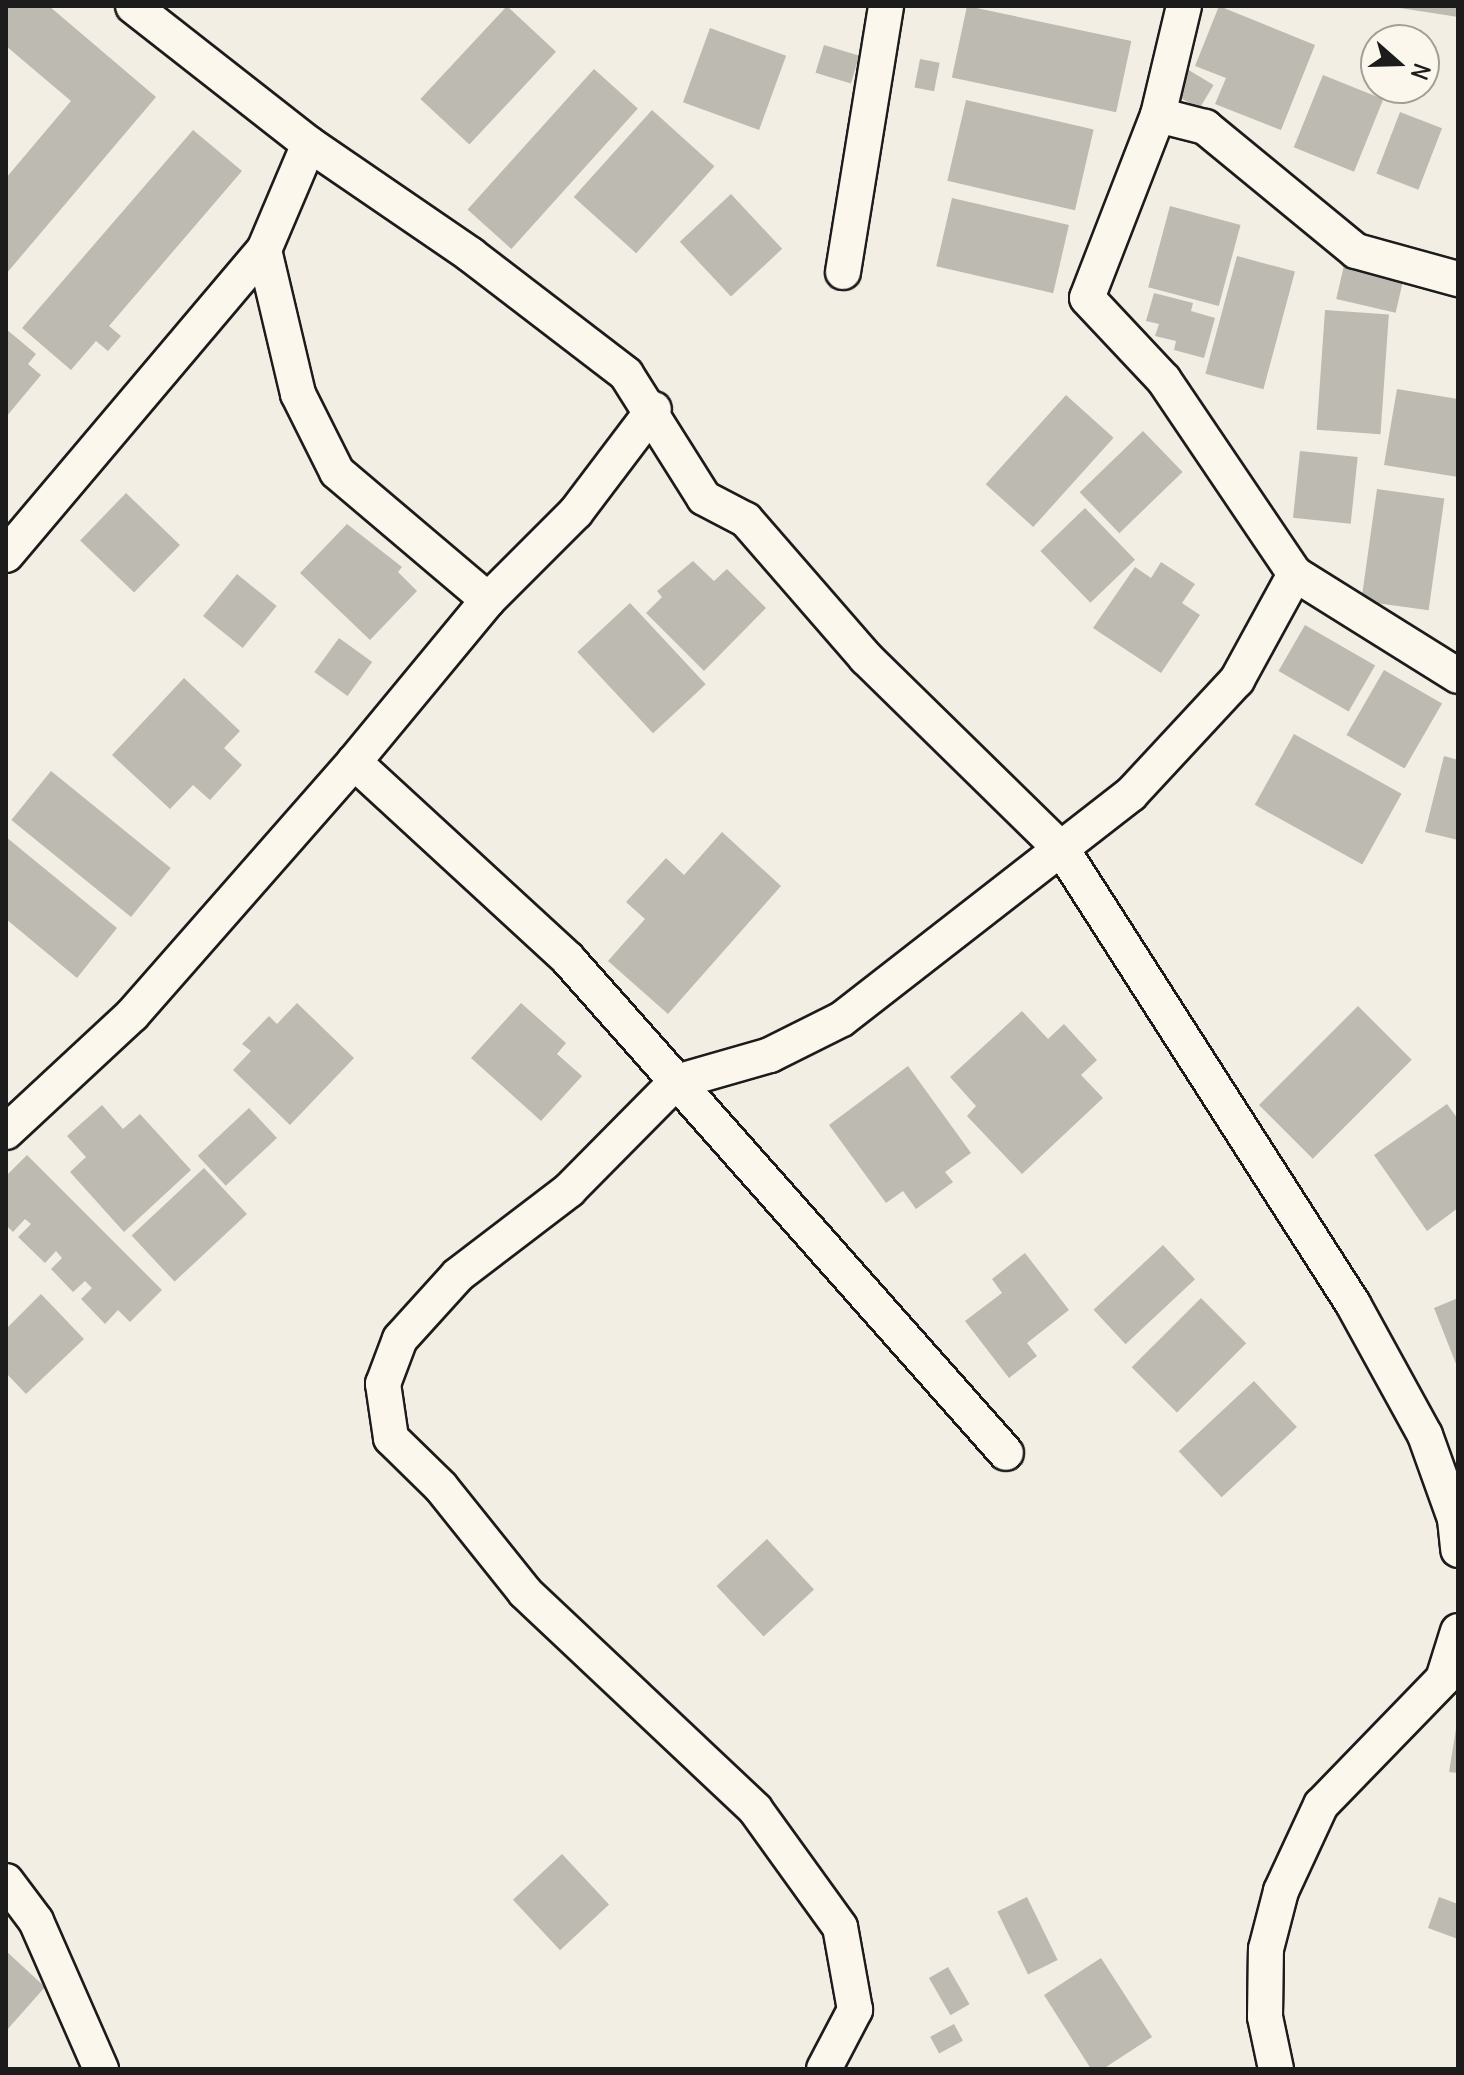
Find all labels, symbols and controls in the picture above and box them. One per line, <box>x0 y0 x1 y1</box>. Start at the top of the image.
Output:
north arrow <box>1360 24 1440 104</box>
text: N <box>1405 60 1436 83</box>

